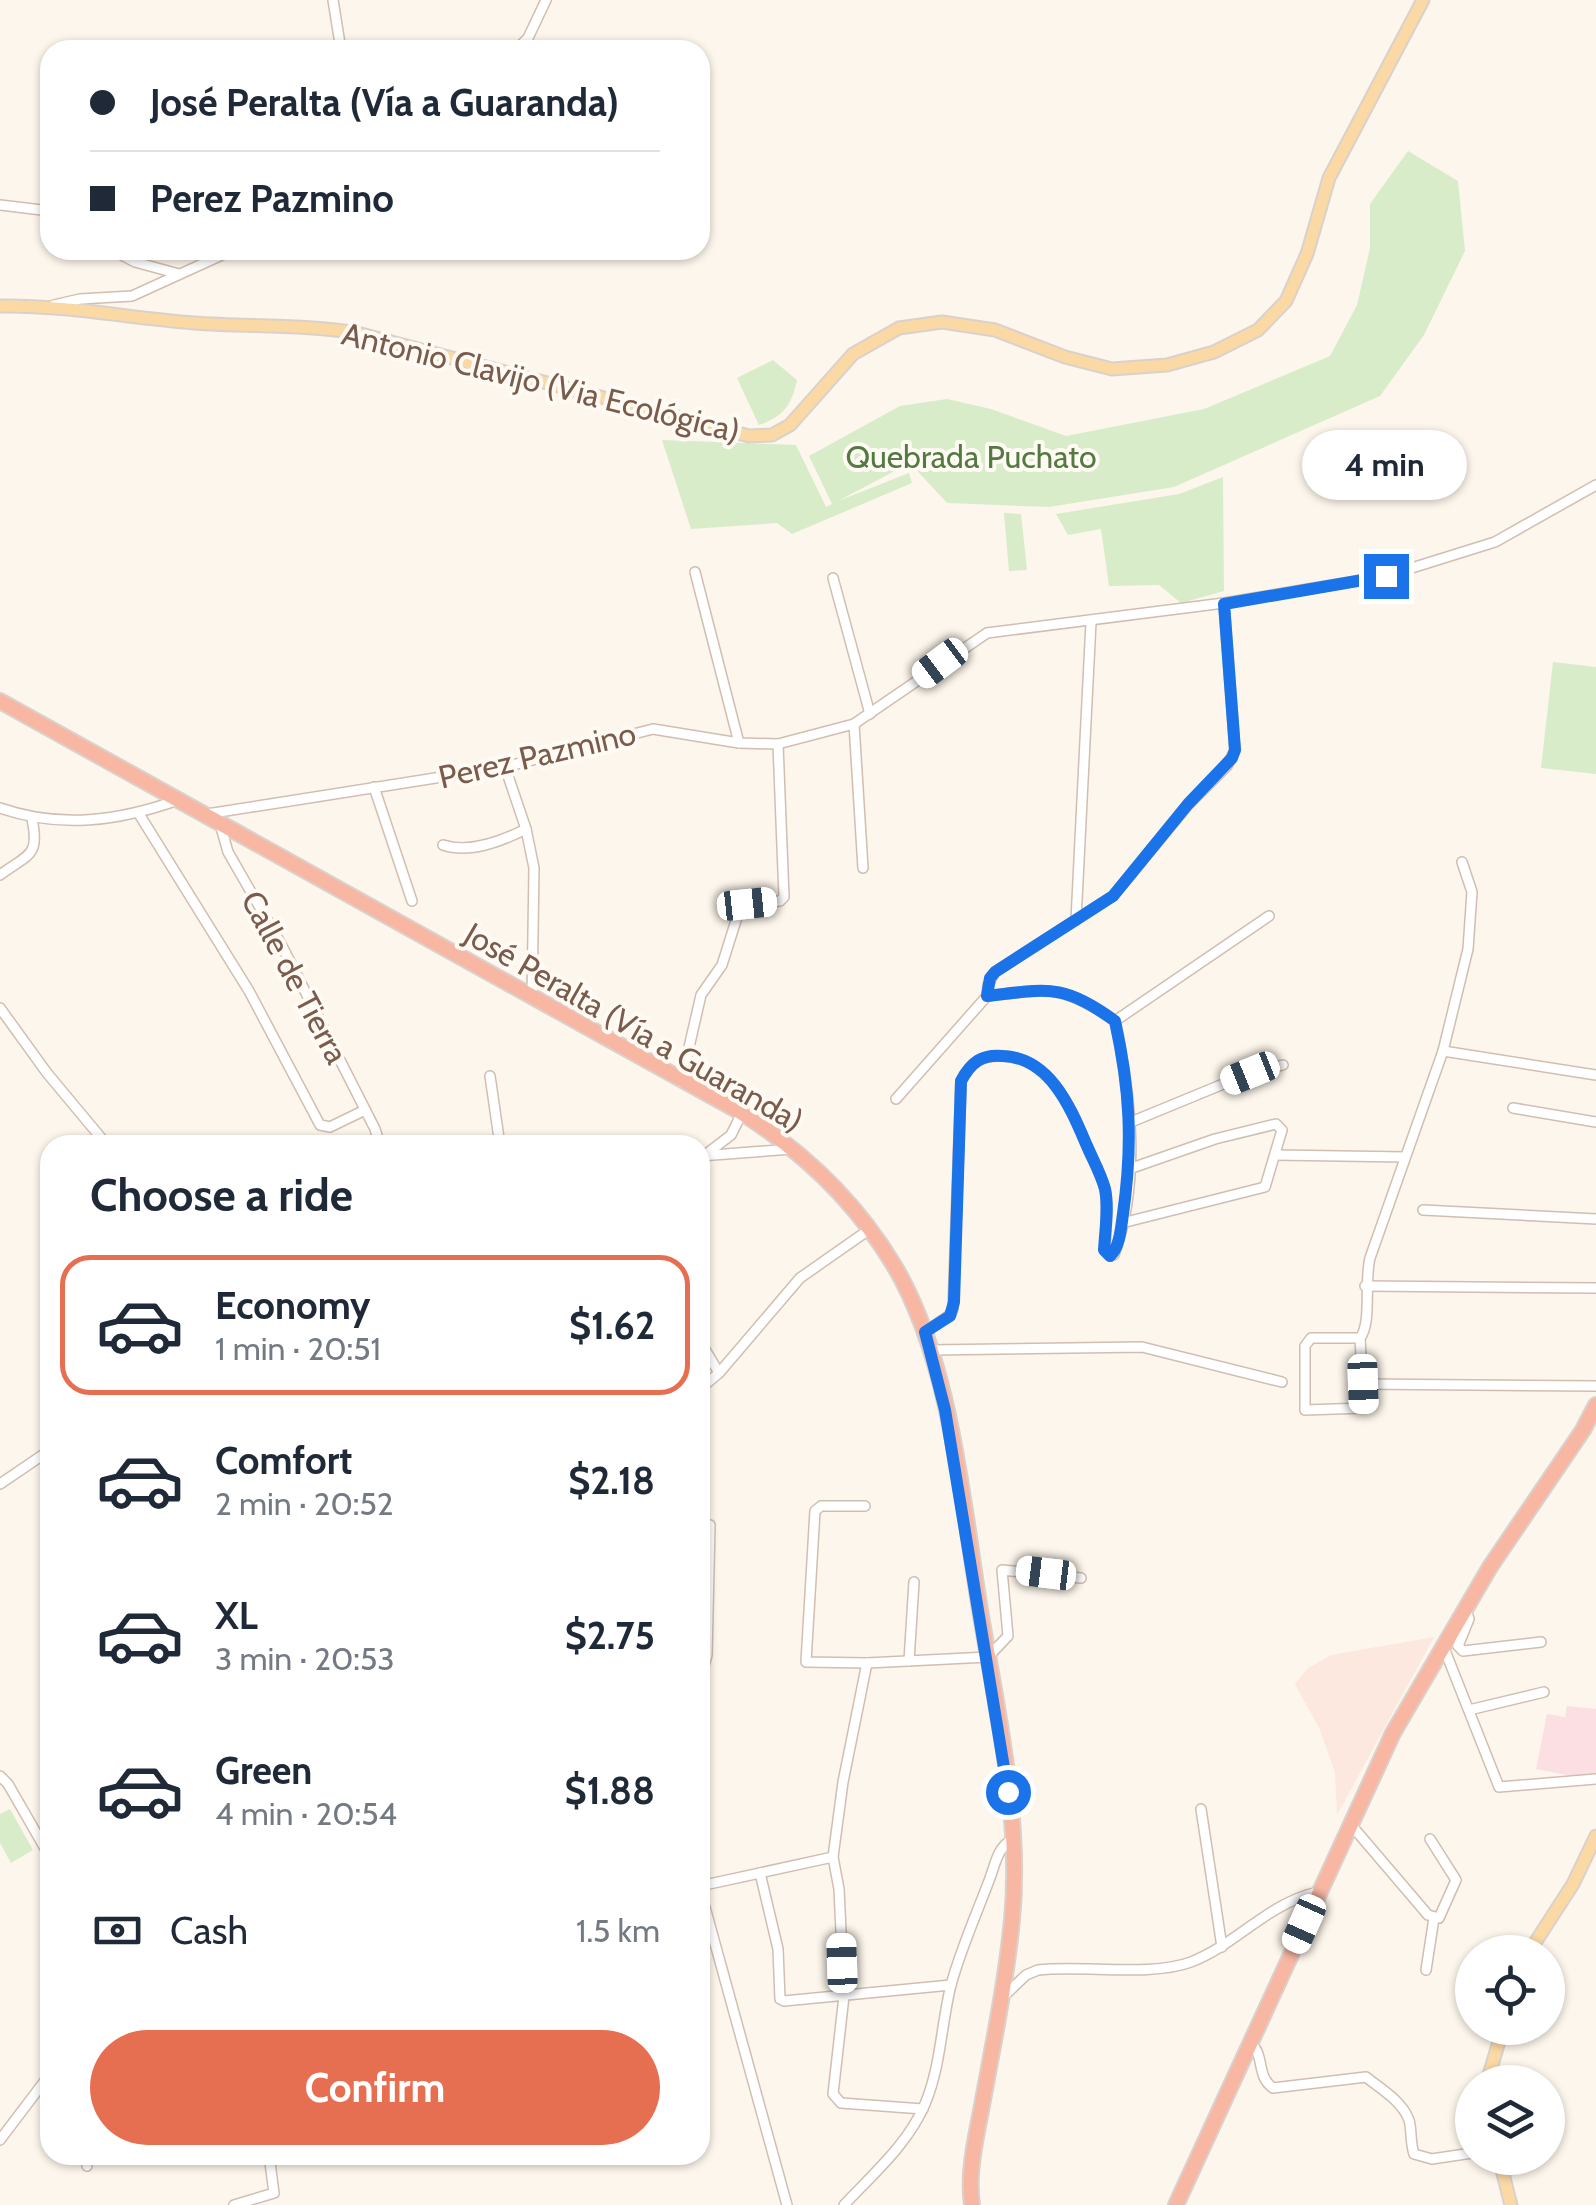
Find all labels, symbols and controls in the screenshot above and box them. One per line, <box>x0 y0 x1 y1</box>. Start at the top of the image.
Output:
text: José Peralta (Vía a Guaranda) <box>150 79 619 126</box>
text: Perez Pazmino <box>150 175 394 222</box>
street label: Antonio Clavijo (Via Ecológica) <box>338 314 744 450</box>
callout: 4 min <box>1304 431 1468 501</box>
park label: Quebrada Puchato <box>845 437 1097 476</box>
text: 4 min <box>1344 445 1425 484</box>
route end <box>1364 554 1409 599</box>
car <box>907 633 973 693</box>
street label: Perez Pazmino <box>435 713 639 797</box>
street label: Calle de Tierra <box>233 884 357 1071</box>
car <box>716 886 778 922</box>
street label: José Peralta (Vía a Guaranda) <box>457 913 810 1140</box>
car <box>1217 1048 1283 1098</box>
text: Choose a ride <box>90 1168 353 1222</box>
icon: car <box>95 1280 185 1370</box>
text: Economy <box>215 1282 370 1329</box>
text: $1.62 <box>569 1302 655 1349</box>
text: 1 min · 20:51 <box>215 1329 381 1368</box>
car <box>1347 1353 1379 1415</box>
icon: car <box>95 1435 185 1525</box>
text: Comfort <box>215 1437 352 1484</box>
text: $2.18 <box>568 1457 655 1504</box>
text: 2 min · 20:52 <box>215 1484 394 1523</box>
car <box>1014 1554 1078 1592</box>
icon: car <box>95 1590 185 1680</box>
text: XL <box>215 1592 258 1639</box>
text: $2.75 <box>565 1612 655 1659</box>
text: 3 min · 20:53 <box>215 1639 395 1678</box>
icon: car <box>95 1745 185 1835</box>
text: Green <box>215 1747 312 1794</box>
text: $1.88 <box>565 1767 655 1814</box>
route start <box>986 1770 1031 1815</box>
text: 4 min · 20:54 <box>215 1794 397 1833</box>
car <box>1278 1890 1330 1958</box>
icon: cash <box>90 1903 145 1958</box>
text: Cash <box>170 1907 248 1954</box>
text: 1.5 km <box>576 1911 660 1950</box>
car <box>826 1932 858 1994</box>
map controls <box>1455 1935 1565 2175</box>
button: locate <box>1455 1935 1565 2045</box>
button: Confirm <box>90 2030 660 2145</box>
button: layers <box>1455 2065 1565 2175</box>

